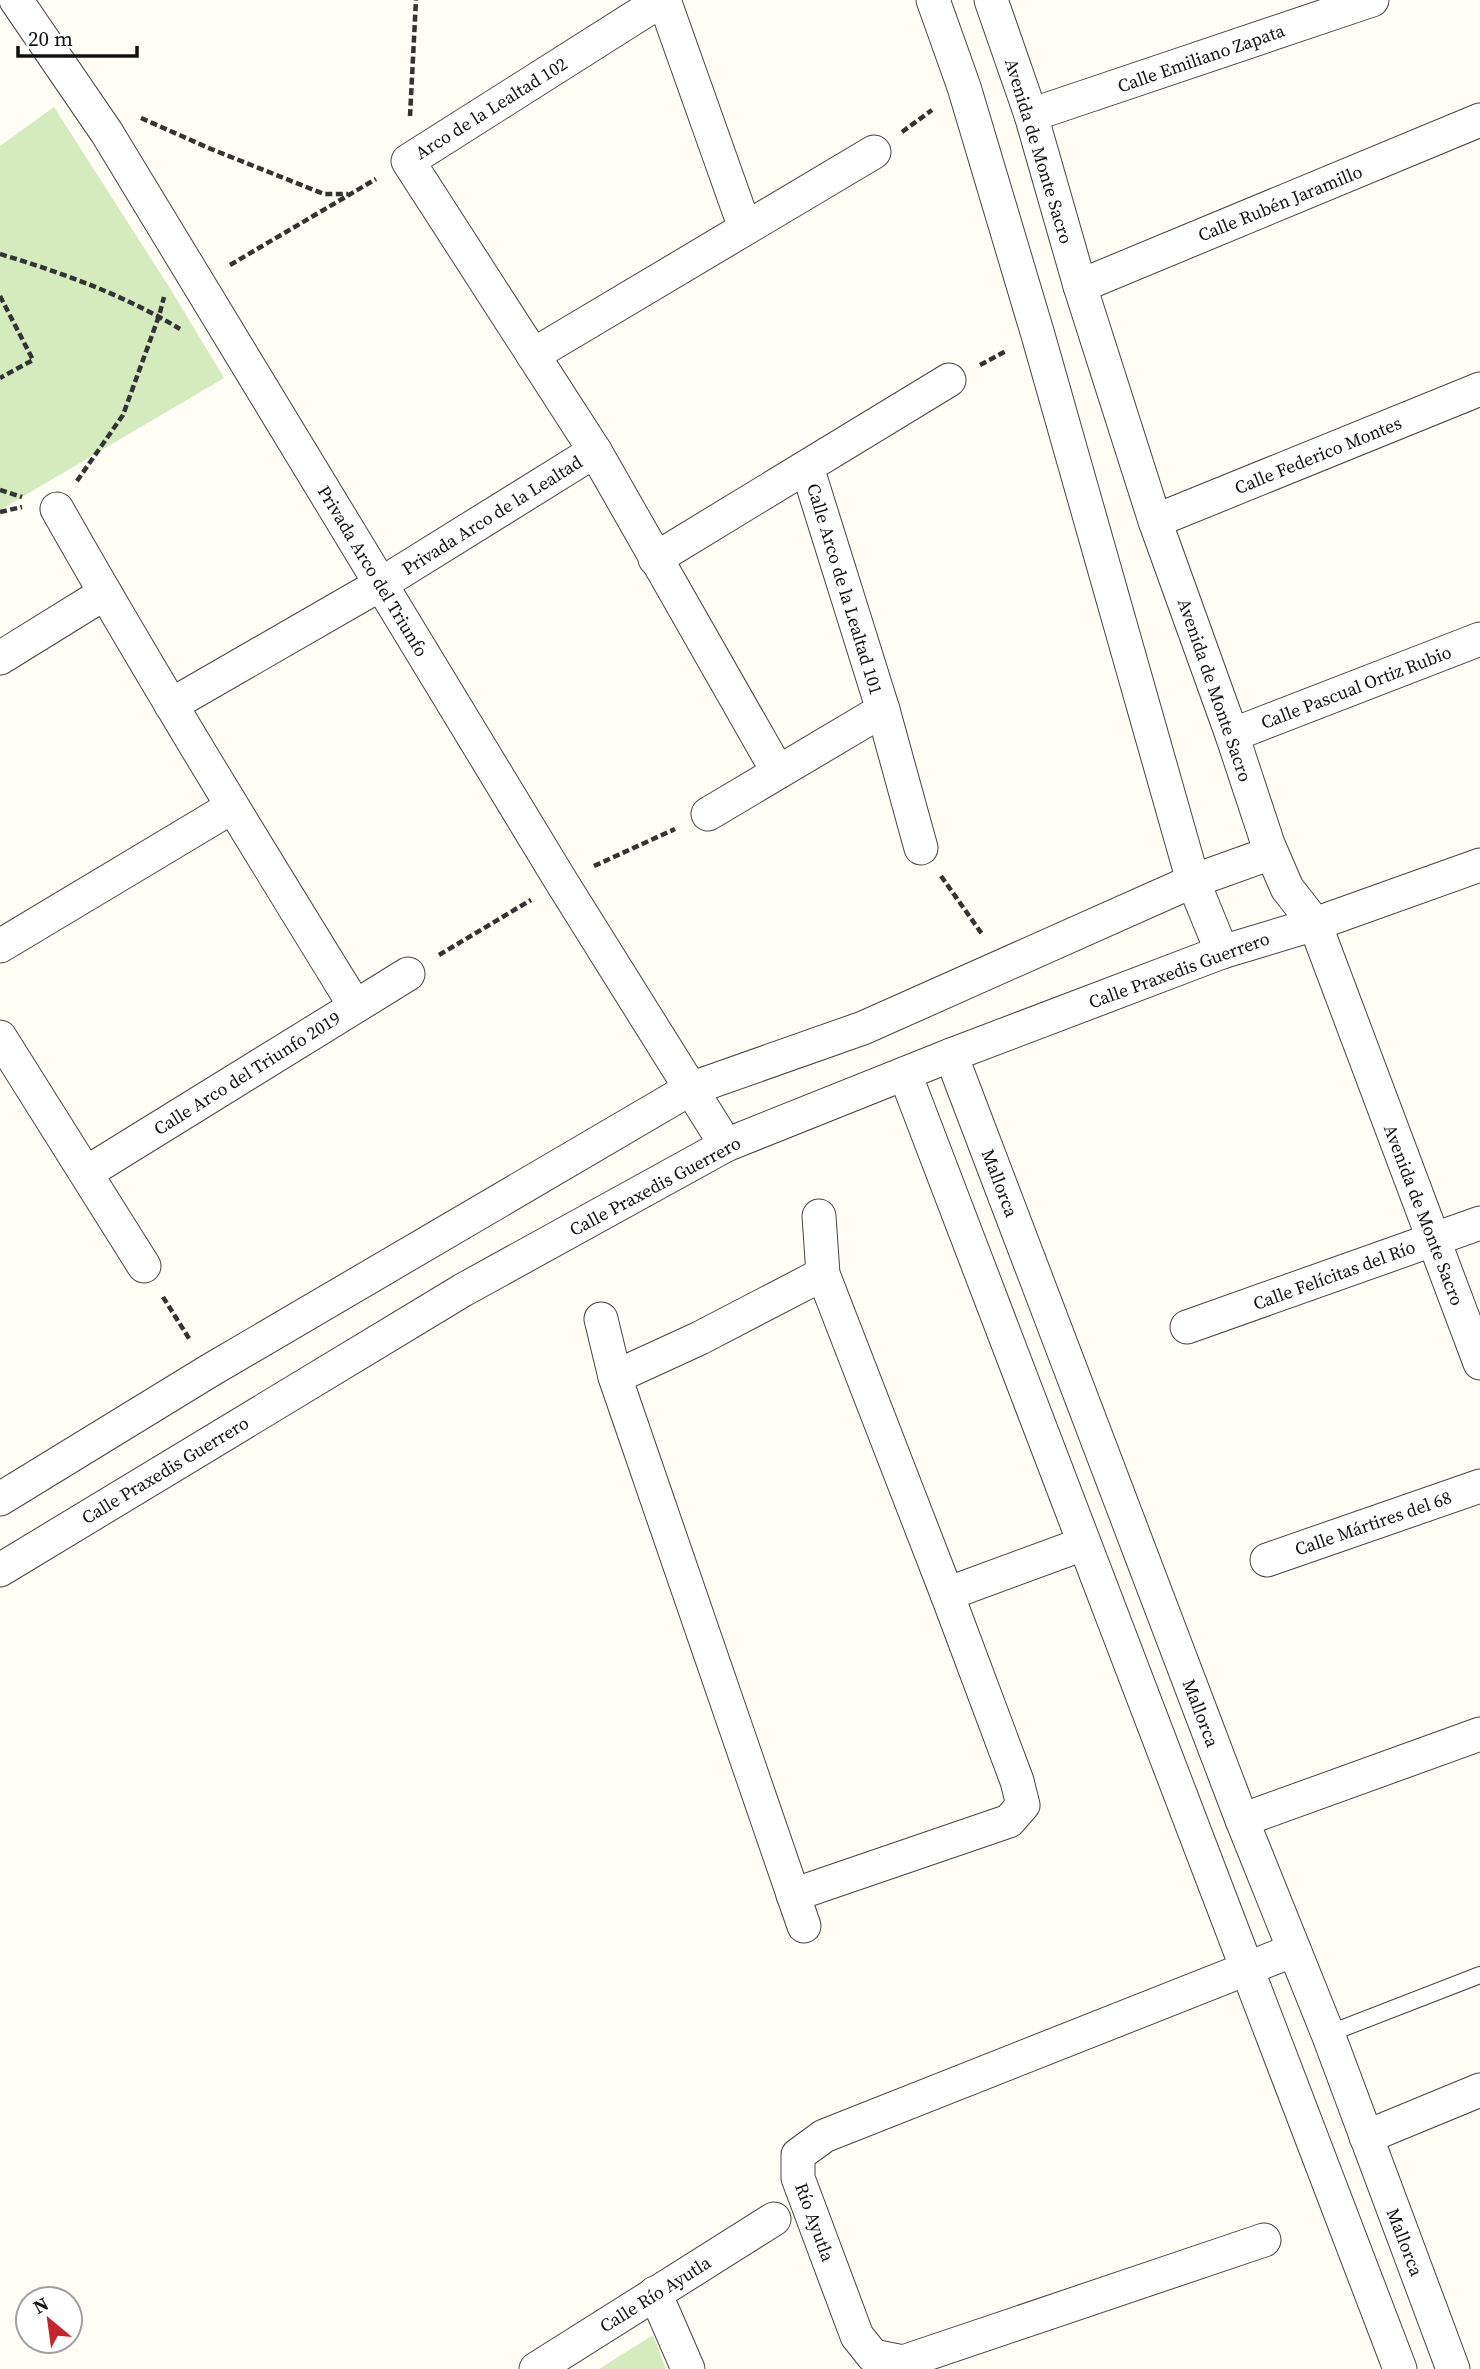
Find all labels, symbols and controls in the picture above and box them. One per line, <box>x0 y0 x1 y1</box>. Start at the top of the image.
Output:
scale bar <box>18 14 136 58</box>
street label: Calle Emiliano Zapata <box>1114 17 1289 98</box>
text: 20 m <box>28 24 73 53</box>
street label: Arco de la Lealtad 102 <box>410 51 572 165</box>
street label: Avenida de Monte Sacro <box>999 55 1079 247</box>
street label: Calle Rubén Jaramillo <box>1194 159 1366 247</box>
street label: Calle Federico Montes <box>1231 410 1405 500</box>
street label: Privada Arco de la Lealtad <box>397 449 587 581</box>
street label: Calle Arco de la Lealtad 101 <box>801 480 889 698</box>
street label: Privada Arco del Triunfo <box>312 481 434 661</box>
street label: Avenida de Monte Sacro <box>1172 595 1258 785</box>
street label: Calle Pascual Ortiz Rubio <box>1257 639 1455 735</box>
street label: Calle Praxedis Guerrero <box>1085 926 1273 1014</box>
street label: Calle Arco del Triunfo 2019 <box>149 1005 345 1141</box>
street label: Avenida de Monte Sacro <box>1378 1121 1470 1309</box>
street label: Calle Praxedis Guerrero <box>565 1130 745 1242</box>
street label: Mallorca <box>976 1145 1025 1221</box>
street label: Calle Felícitas del Río <box>1249 1234 1419 1316</box>
street label: Calle Praxedis Guerrero <box>77 1410 253 1530</box>
street label: Calle Mártires del 68 <box>1291 1484 1455 1562</box>
street label: Mallorca <box>1177 1675 1226 1751</box>
street label: Río Ayutla <box>789 2179 841 2266</box>
street label: Mallorca <box>1381 2204 1430 2280</box>
street label: Calle Río Ayutla <box>595 2249 716 2338</box>
north arrow <box>14 2285 84 2355</box>
text: N <box>28 2290 53 2320</box>

